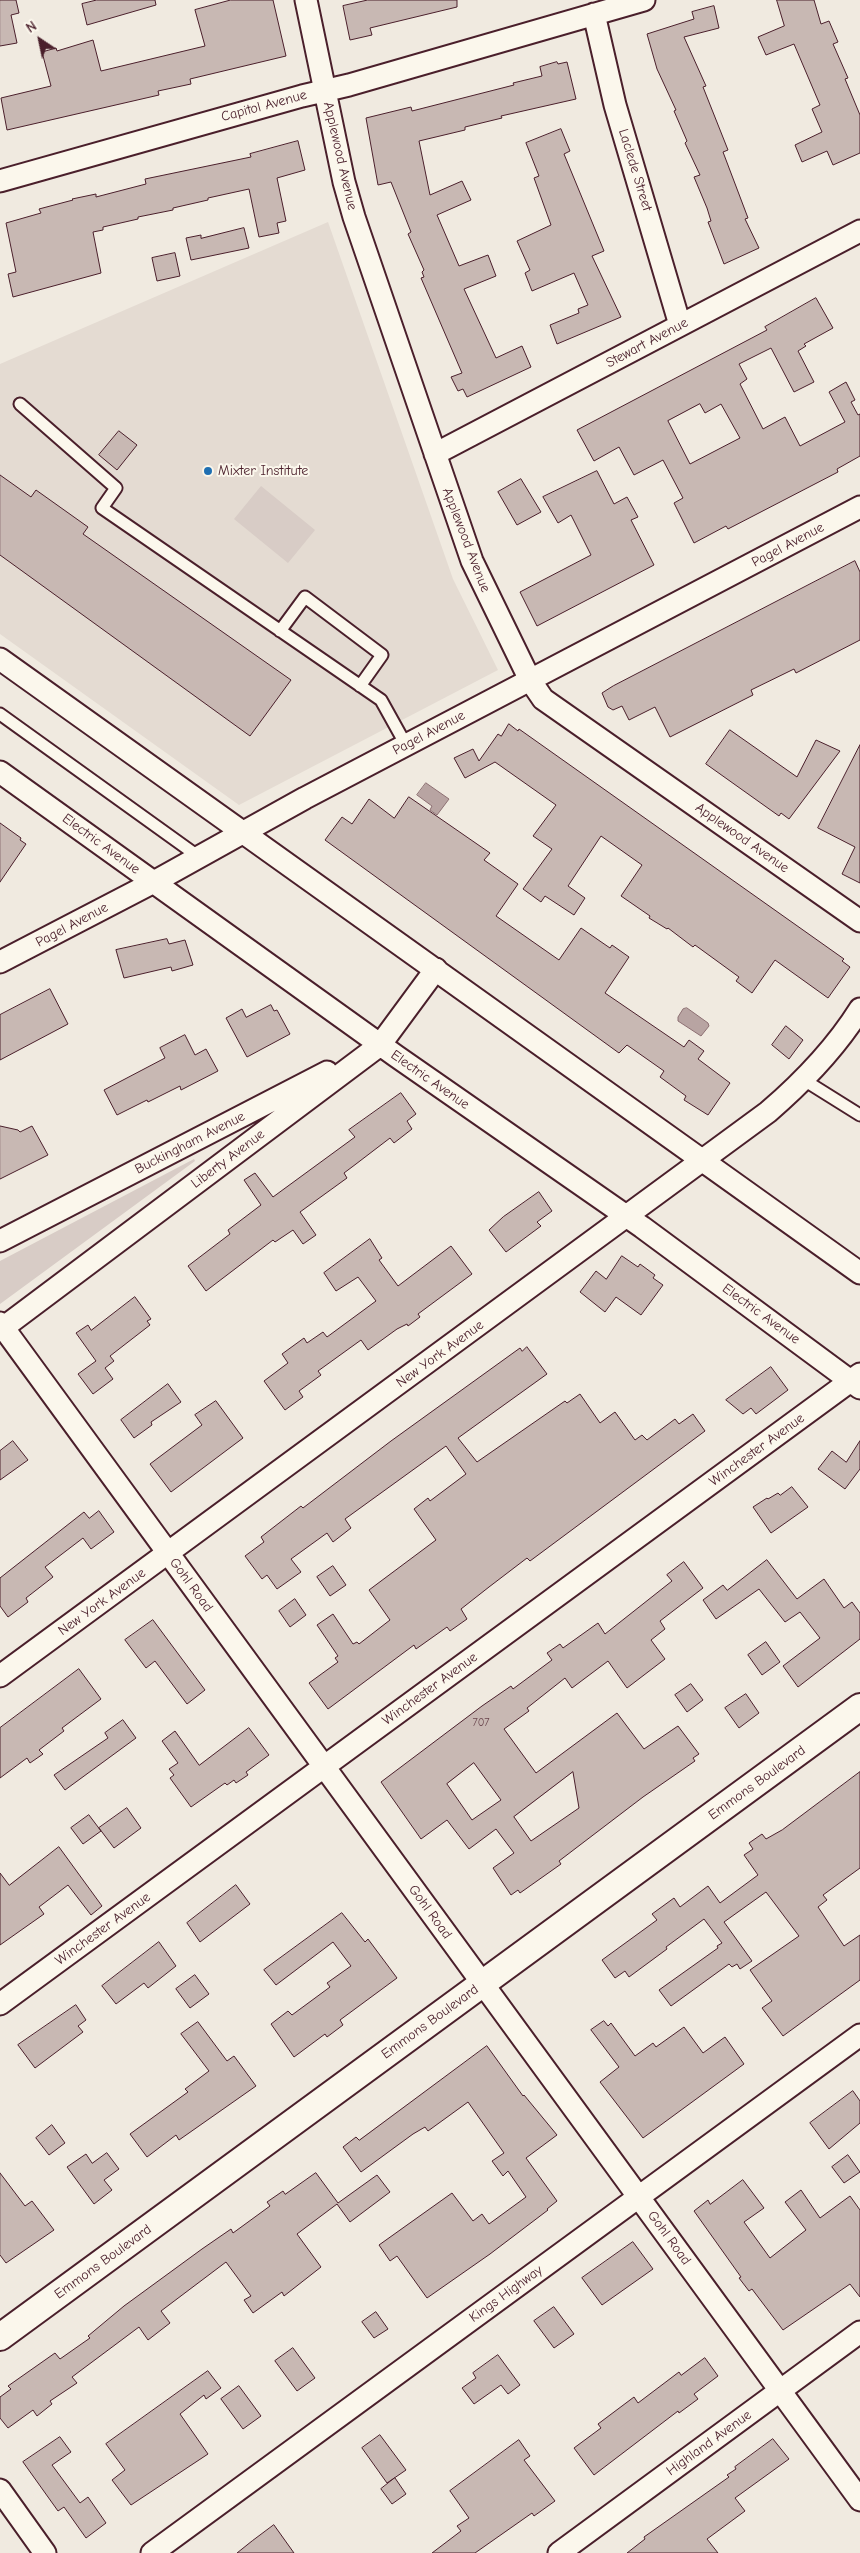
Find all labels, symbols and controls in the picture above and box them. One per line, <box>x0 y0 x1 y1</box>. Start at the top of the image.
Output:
north arrow <box>15 15 65 65</box>
text: N <box>23 18 40 37</box>
street label: Capitol Avenue <box>219 87 309 125</box>
street label: Applewood Avenue <box>319 100 361 212</box>
street label: Laclede Street <box>615 127 655 213</box>
street label: Stewart Avenue <box>603 314 691 372</box>
place label: Mixter Institute <box>218 463 308 479</box>
marker: Mixter Institute <box>202 465 214 477</box>
street label: Applewood Avenue <box>438 485 494 595</box>
street label: Pagel Avenue <box>749 519 827 571</box>
street label: Pagel Avenue <box>390 707 468 759</box>
street label: Applewood Avenue <box>692 799 792 877</box>
street label: Electric Avenue <box>59 810 143 878</box>
street label: Pagel Avenue <box>33 899 111 951</box>
street label: Electric Avenue <box>387 1047 473 1113</box>
street label: Buckingham Avenue <box>132 1108 248 1178</box>
street label: Liberty Avenue <box>188 1126 268 1192</box>
street label: Electric Avenue <box>719 1280 803 1348</box>
street label: New York Avenue <box>393 1317 487 1391</box>
street label: Winchester Avenue <box>706 1410 808 1490</box>
street label: Gohl Road <box>166 1555 216 1615</box>
street label: New York Avenue <box>55 1565 149 1639</box>
street label: Winchester Avenue <box>379 1649 481 1729</box>
house number: 707 <box>472 1716 490 1730</box>
street label: Emmons Boulevard <box>705 1742 809 1824</box>
street label: Gohl Road <box>405 1882 455 1942</box>
street label: Winchester Avenue <box>52 1889 154 1969</box>
street label: Emmons Boulevard <box>378 1981 482 2063</box>
street label: Gohl Road <box>644 2208 694 2268</box>
street label: Emmons Boulevard <box>51 2221 155 2303</box>
street label: Kings Highway <box>466 2262 546 2326</box>
street label: Highland Avenue <box>663 2407 755 2479</box>

